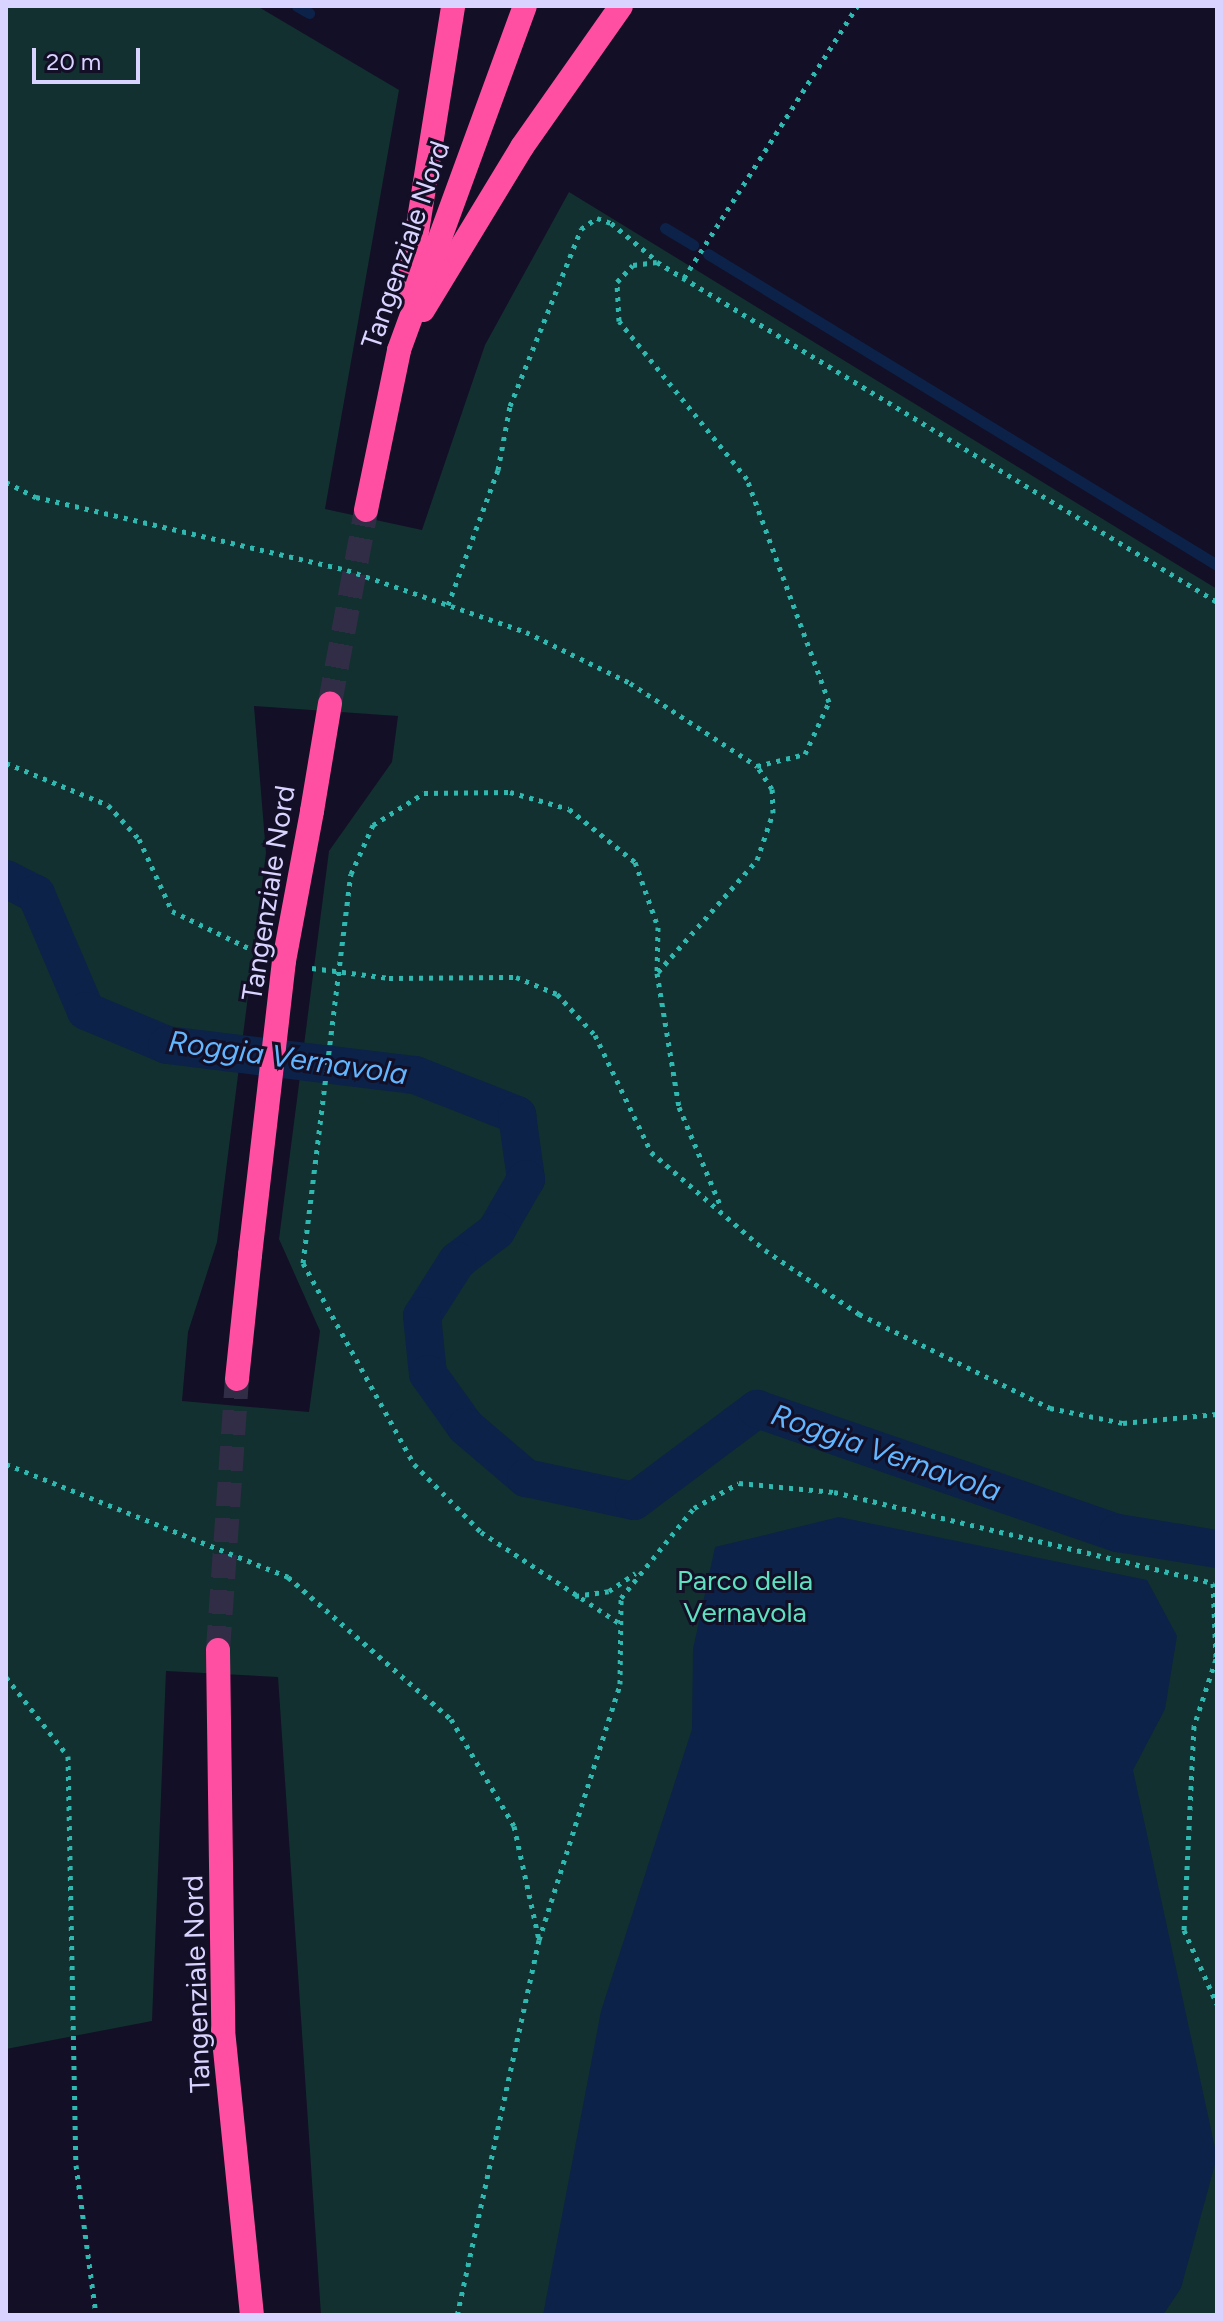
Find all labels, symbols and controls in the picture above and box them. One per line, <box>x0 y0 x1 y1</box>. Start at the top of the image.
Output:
scale bar <box>36 32 144 82</box>
text: 20 m <box>46 47 101 76</box>
street label: Tangenziale Nord <box>354 137 456 353</box>
street label: Tangenziale Nord <box>234 783 302 1003</box>
water label: Roggia Vernavola <box>166 1023 410 1093</box>
water label: Roggia Vernavola <box>766 1397 1006 1509</box>
park label: Parco della Vernavola <box>677 1563 813 1629</box>
street label: Tangenziale Nord <box>175 1875 217 2093</box>

